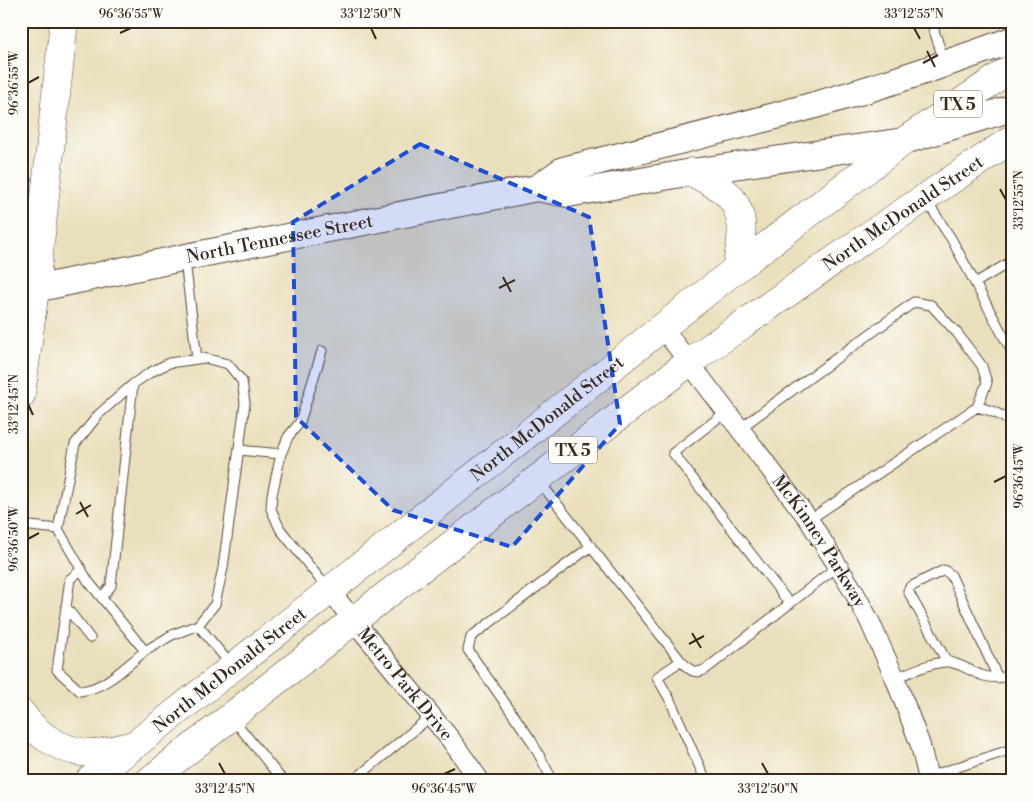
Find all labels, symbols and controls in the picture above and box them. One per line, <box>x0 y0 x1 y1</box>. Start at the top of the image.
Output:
text: 96°36'55"W <box>99 7 164 22</box>
text: 33°12'50"N <box>341 7 401 22</box>
text: 33°12'55"N <box>884 7 944 22</box>
text: 96°36'55"W <box>7 50 22 115</box>
road number: TX 5 <box>934 90 982 118</box>
street label: North McDonald Street <box>818 150 988 277</box>
text: 33°12'55"N <box>1012 170 1027 230</box>
street label: North Tennessee Street <box>184 209 376 269</box>
street label: North McDonald Street <box>466 351 629 487</box>
text: 33°12'45"N <box>7 374 22 434</box>
road number: TX 5 <box>549 436 597 464</box>
text: 96°36'45"W <box>1012 442 1027 508</box>
street label: McKinney Parkway <box>767 470 871 612</box>
text: 96°36'50"W <box>7 505 22 572</box>
street label: North McDonald Street <box>148 602 312 738</box>
street label: Metro Park Drive <box>352 623 458 746</box>
text: 33°12'45"N <box>195 782 255 797</box>
text: 96°36'45"W <box>412 782 478 797</box>
text: 33°12'50"N <box>738 782 798 797</box>

